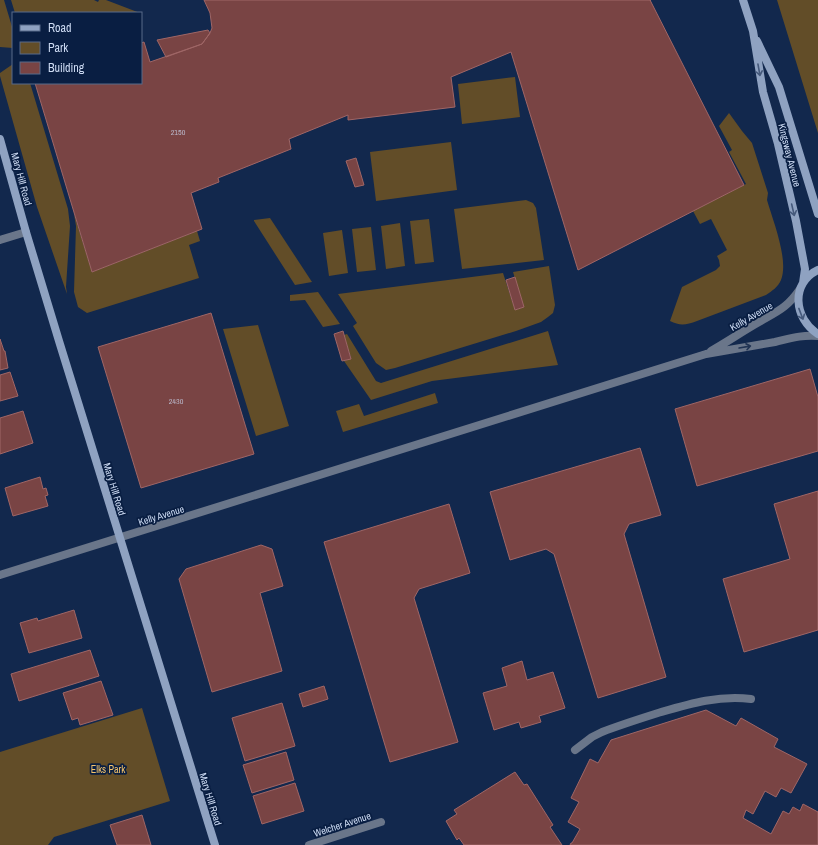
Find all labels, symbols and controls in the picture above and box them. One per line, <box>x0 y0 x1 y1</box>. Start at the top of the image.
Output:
legend <box>12 12 142 84</box>
text: Road <box>48 20 72 36</box>
text: Park <box>48 40 68 56</box>
text: Building <box>48 60 85 76</box>
one-way arrow <box>756 63 764 76</box>
street label: Kingsway Avenue <box>775 122 804 189</box>
house number: 2150 <box>171 127 186 137</box>
street label: Mary Hill Road <box>8 151 35 207</box>
one-way arrow <box>790 203 798 216</box>
street label: Kelly Avenue <box>728 299 775 334</box>
one-way arrow <box>798 308 806 320</box>
one-way arrow <box>738 343 751 351</box>
house number: 2430 <box>169 396 184 406</box>
street label: Mary Hill Road <box>100 461 129 517</box>
street label: Kelly Avenue <box>137 502 186 529</box>
park label: Elks Park <box>91 763 126 776</box>
street label: Mary Hill Road <box>196 771 225 827</box>
street label: Welcher Avenue <box>312 809 373 840</box>

